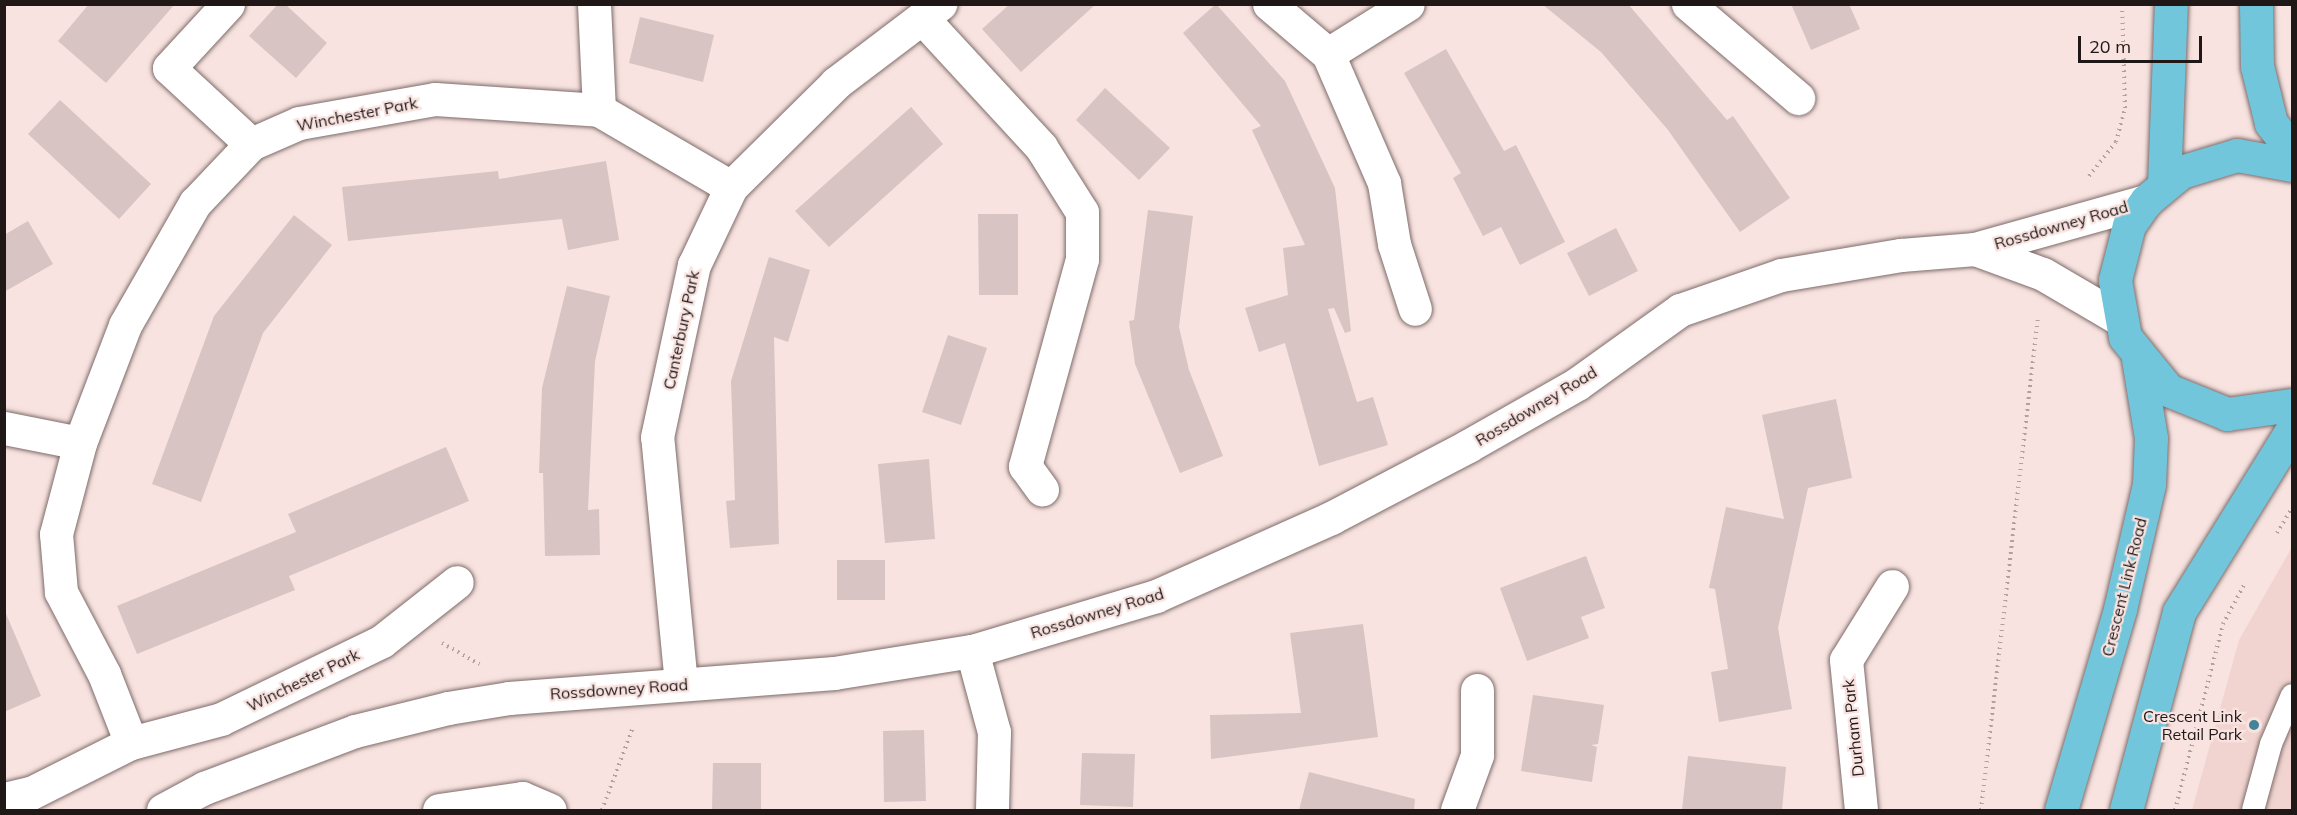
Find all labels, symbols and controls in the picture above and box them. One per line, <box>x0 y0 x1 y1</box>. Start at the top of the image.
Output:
scale bar <box>2081 24 2206 62</box>
text: 20 m <box>2089 35 2131 58</box>
street label: Winchester Park <box>295 93 419 135</box>
street label: Rossdowney Road <box>1992 197 2130 253</box>
street label: Canterbury Park <box>659 269 703 391</box>
street label: Rossdowney Road <box>1472 362 1600 450</box>
street label: Crescent Link Road <box>2097 516 2151 658</box>
street label: Rossdowney Road <box>1028 584 1166 642</box>
street label: Winchester Park <box>244 644 362 716</box>
street label: Rossdowney Road <box>549 675 689 703</box>
street label: Durham Park <box>1838 678 1868 778</box>
place label: Crescent Link Retail Park <box>2143 706 2242 744</box>
marker: Crescent Link Retail Park <box>2247 718 2261 732</box>

